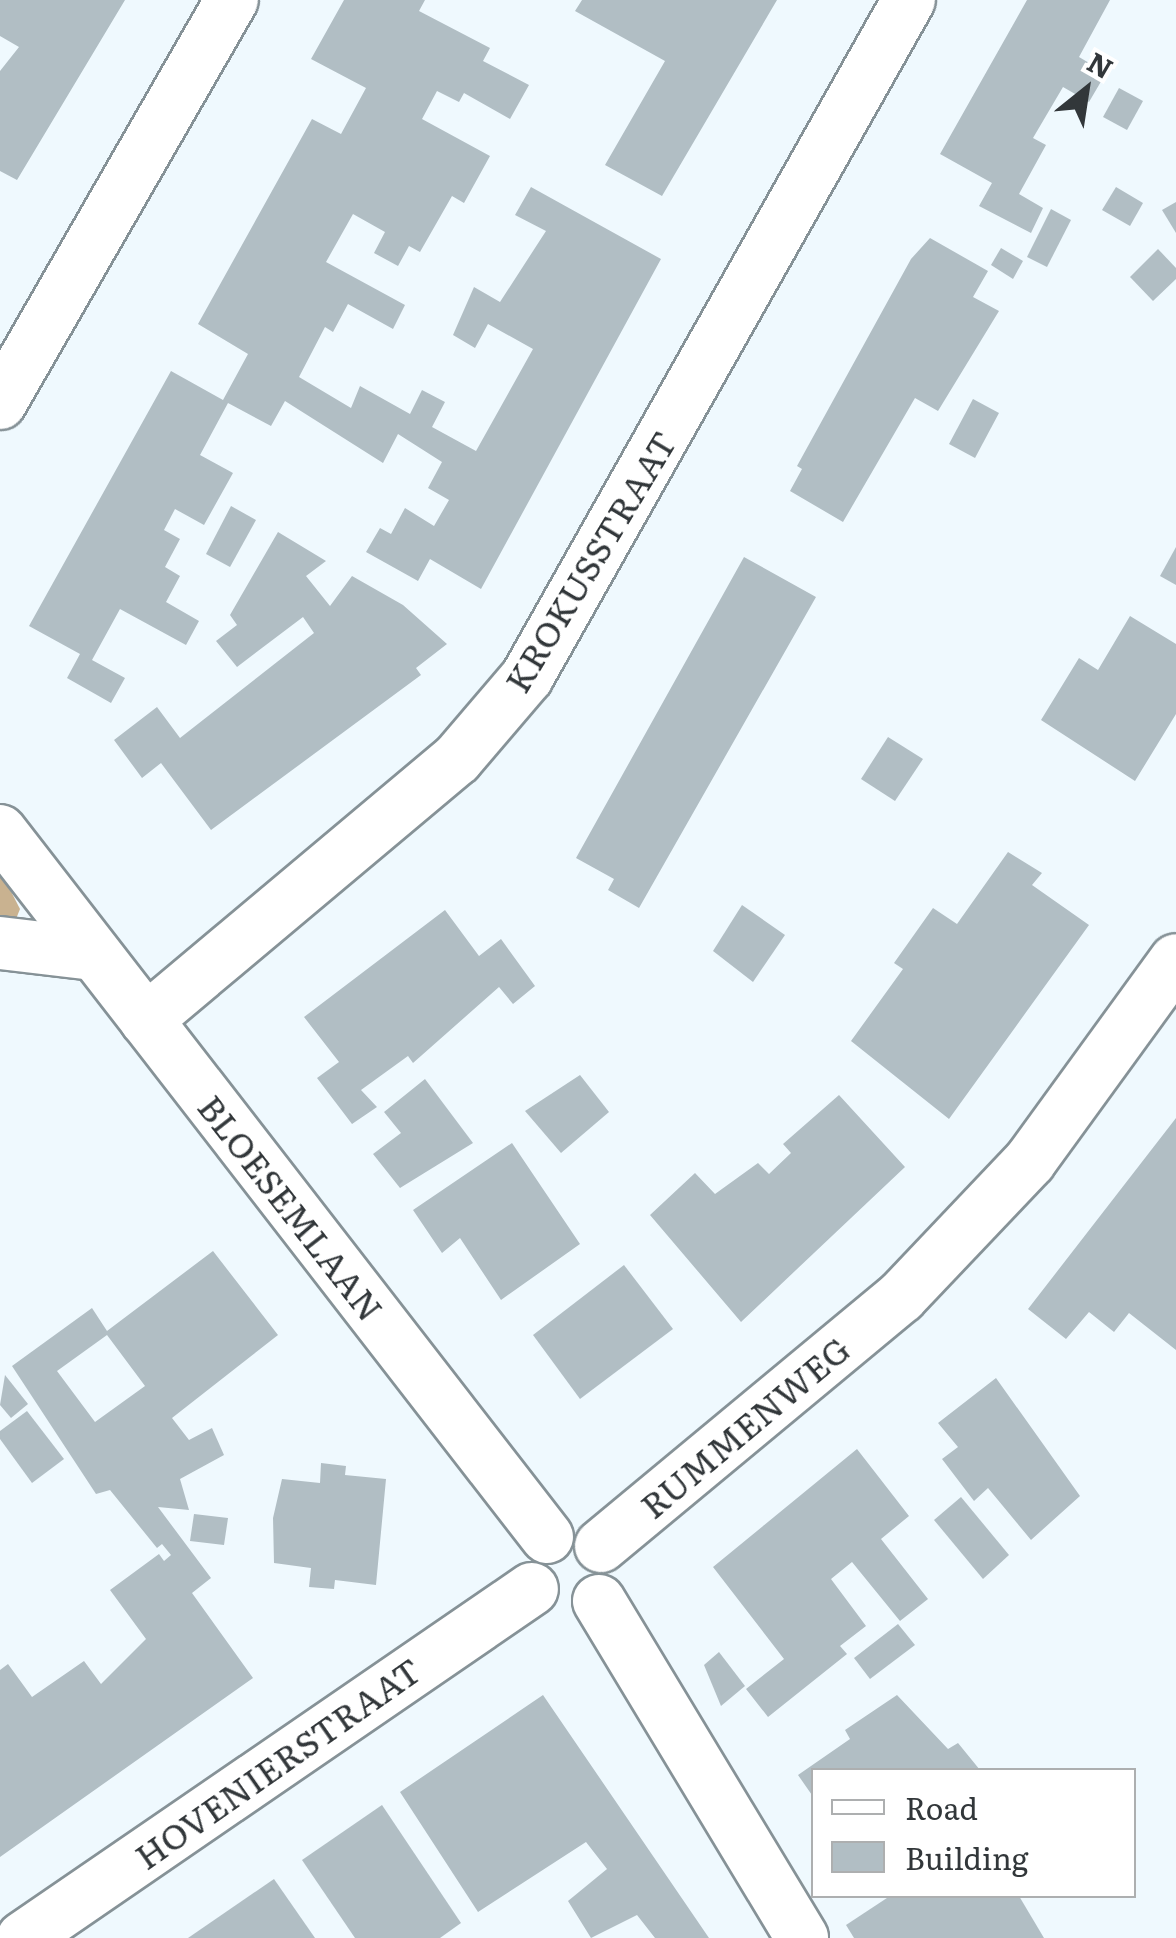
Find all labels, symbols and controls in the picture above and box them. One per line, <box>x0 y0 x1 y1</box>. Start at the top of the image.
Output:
north arrow <box>1036 40 1136 140</box>
text: N <box>1080 40 1122 88</box>
street label: KROKUSSTRAAT <box>495 423 683 699</box>
street label: BLOESEMLAAN <box>191 1086 393 1328</box>
street label: RUMMENWEG <box>631 1326 857 1526</box>
street label: HOVENIERSTRAAT <box>126 1648 428 1876</box>
legend <box>811 1768 1136 1898</box>
text: Road <box>905 1785 978 1829</box>
text: Building <box>905 1835 1029 1879</box>

